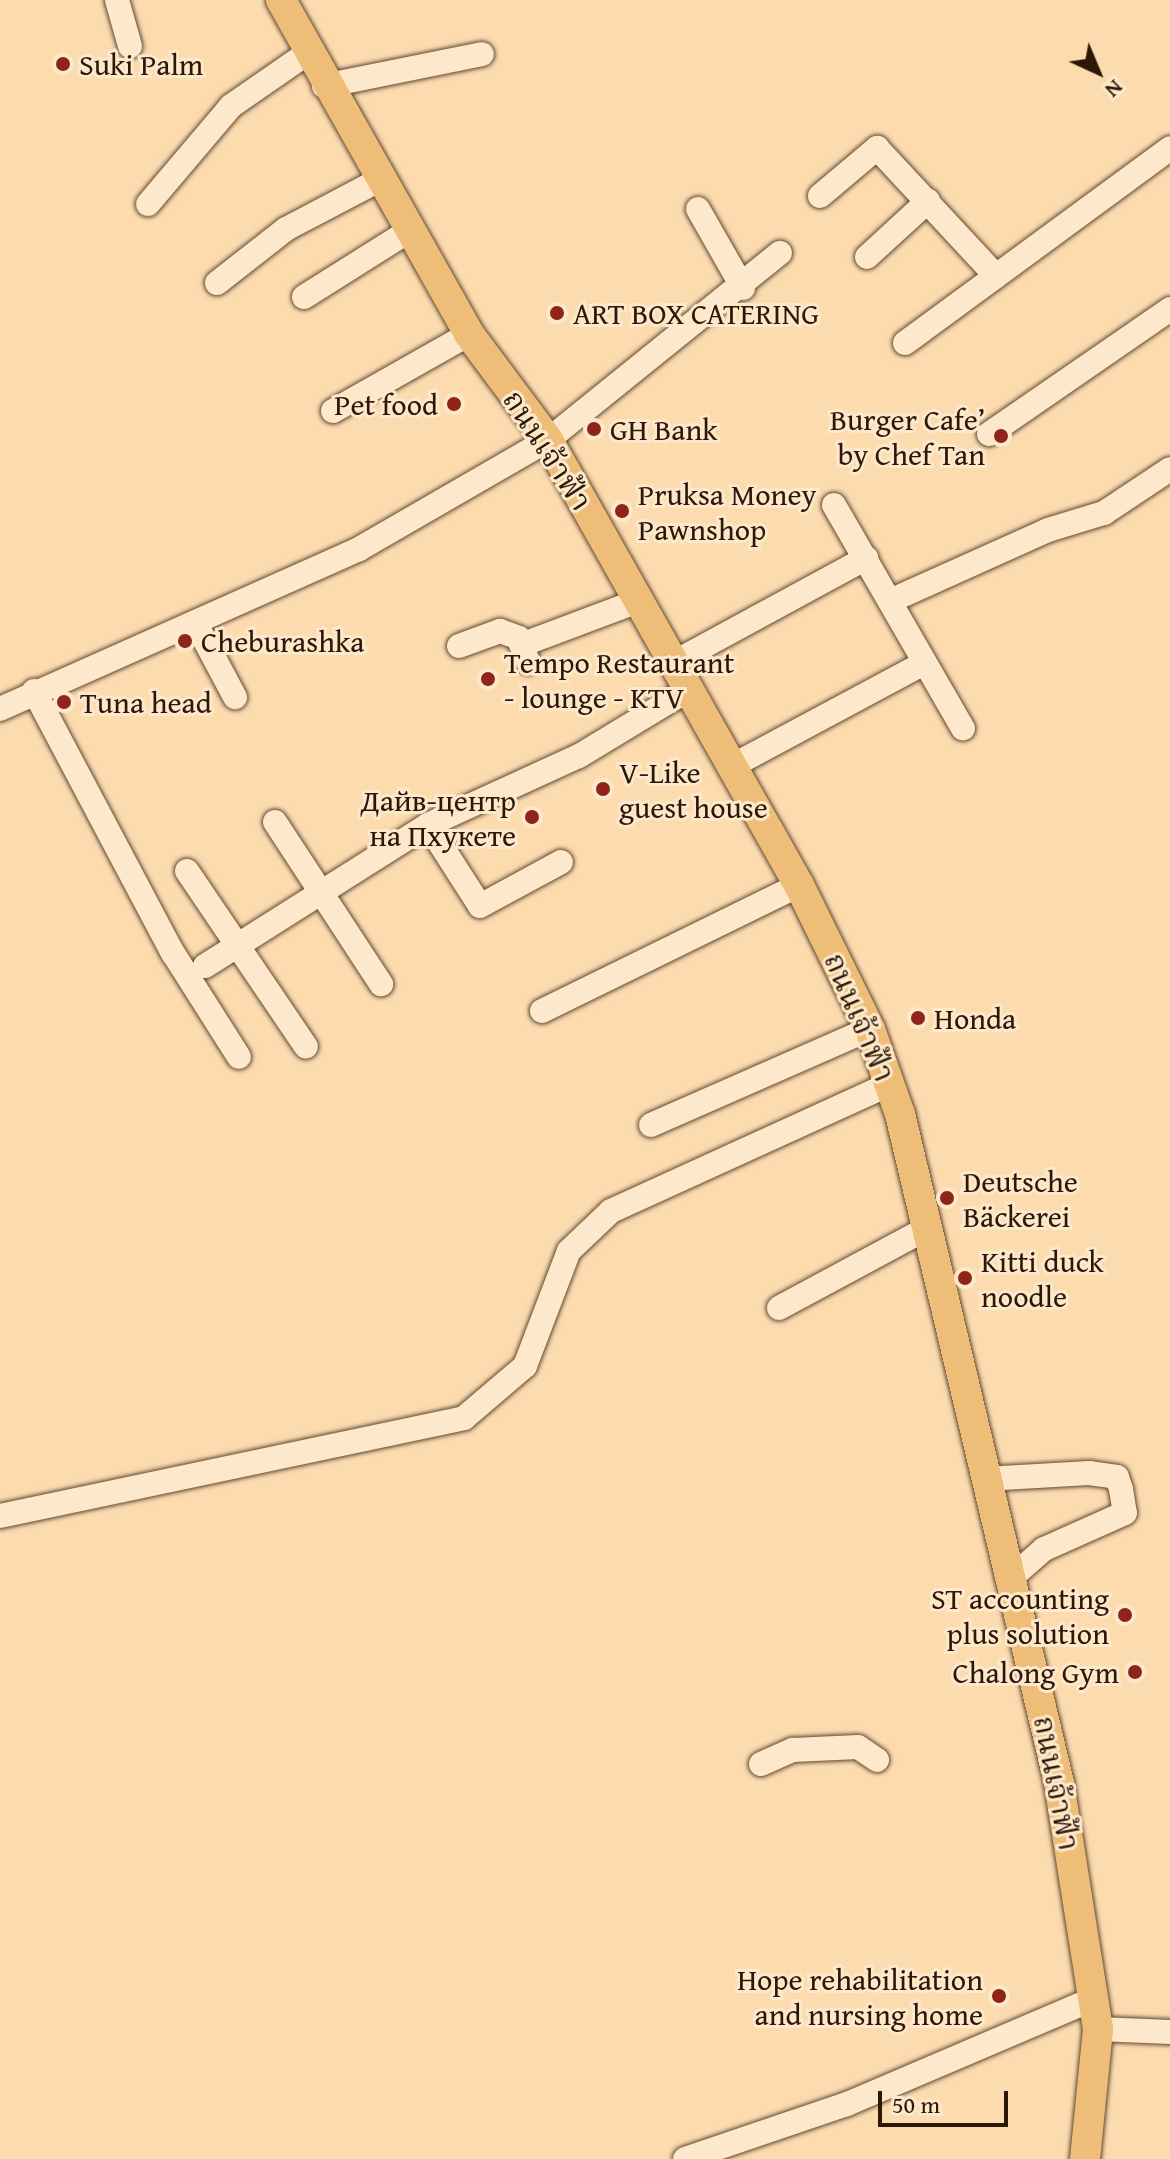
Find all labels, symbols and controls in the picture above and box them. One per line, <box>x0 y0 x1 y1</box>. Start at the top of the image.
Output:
north arrow <box>1058 32 1138 112</box>
place label: Suki Palm <box>79 46 203 82</box>
marker: Suki Palm <box>54 55 72 73</box>
text: N <box>1098 73 1131 106</box>
place label: ART BOX CATERING <box>573 295 819 331</box>
marker: ART BOX CATERING <box>548 304 566 322</box>
street label: ถนนเจ้าฟ้า <box>496 383 600 517</box>
place label: Pet food <box>334 386 438 422</box>
marker: Pet food <box>445 395 463 413</box>
place label: Burger Cafe’ by Chef Tan <box>830 401 985 472</box>
place label: GH Bank <box>610 411 717 447</box>
marker: GH Bank <box>585 420 603 438</box>
marker: Burger Cafe’ by Chef Tan <box>992 427 1010 445</box>
place label: Pruksa Money Pawnshop <box>638 476 816 546</box>
marker: Pruksa Money Pawnshop <box>613 502 631 520</box>
place label: Cheburashka <box>201 623 364 659</box>
marker: Cheburashka <box>176 632 194 650</box>
place label: Tempo Restaurant - lounge - KTV <box>504 644 734 714</box>
marker: Tempo Restaurant - lounge - KTV <box>479 670 497 688</box>
place label: Tuna head <box>80 684 212 720</box>
marker: Tuna head <box>55 693 73 711</box>
place label: V-Like guest house <box>619 754 768 824</box>
marker: V-Like guest house <box>594 780 612 798</box>
place label: Дайв-центр на Пхукете <box>361 782 516 852</box>
marker: Дайв-центр на Пхукете <box>523 808 541 826</box>
street label: ถนนเจ้าฟ้า <box>817 947 903 1087</box>
place label: Honda <box>934 1000 1016 1036</box>
marker: Honda <box>909 1009 927 1027</box>
place label: Deutsche Bäckerei <box>963 1163 1078 1234</box>
marker: Deutsche Bäckerei <box>938 1189 956 1207</box>
place label: Kitti duck noodle <box>981 1243 1104 1314</box>
marker: Kitti duck noodle <box>956 1269 974 1287</box>
place label: ST accounting plus solution <box>931 1580 1109 1650</box>
marker: ST accounting plus solution <box>1116 1606 1134 1624</box>
place label: Chalong Gym <box>952 1654 1119 1690</box>
marker: Chalong Gym <box>1126 1663 1144 1681</box>
street label: ถนนเจ้าฟ้า <box>1026 1713 1088 1853</box>
place label: Hope rehabilitation and nursing home <box>737 1961 983 2032</box>
marker: Hope rehabilitation and nursing home <box>990 1987 1008 2005</box>
scale bar <box>882 2075 1012 2125</box>
text: 50 m <box>892 2087 940 2122</box>

